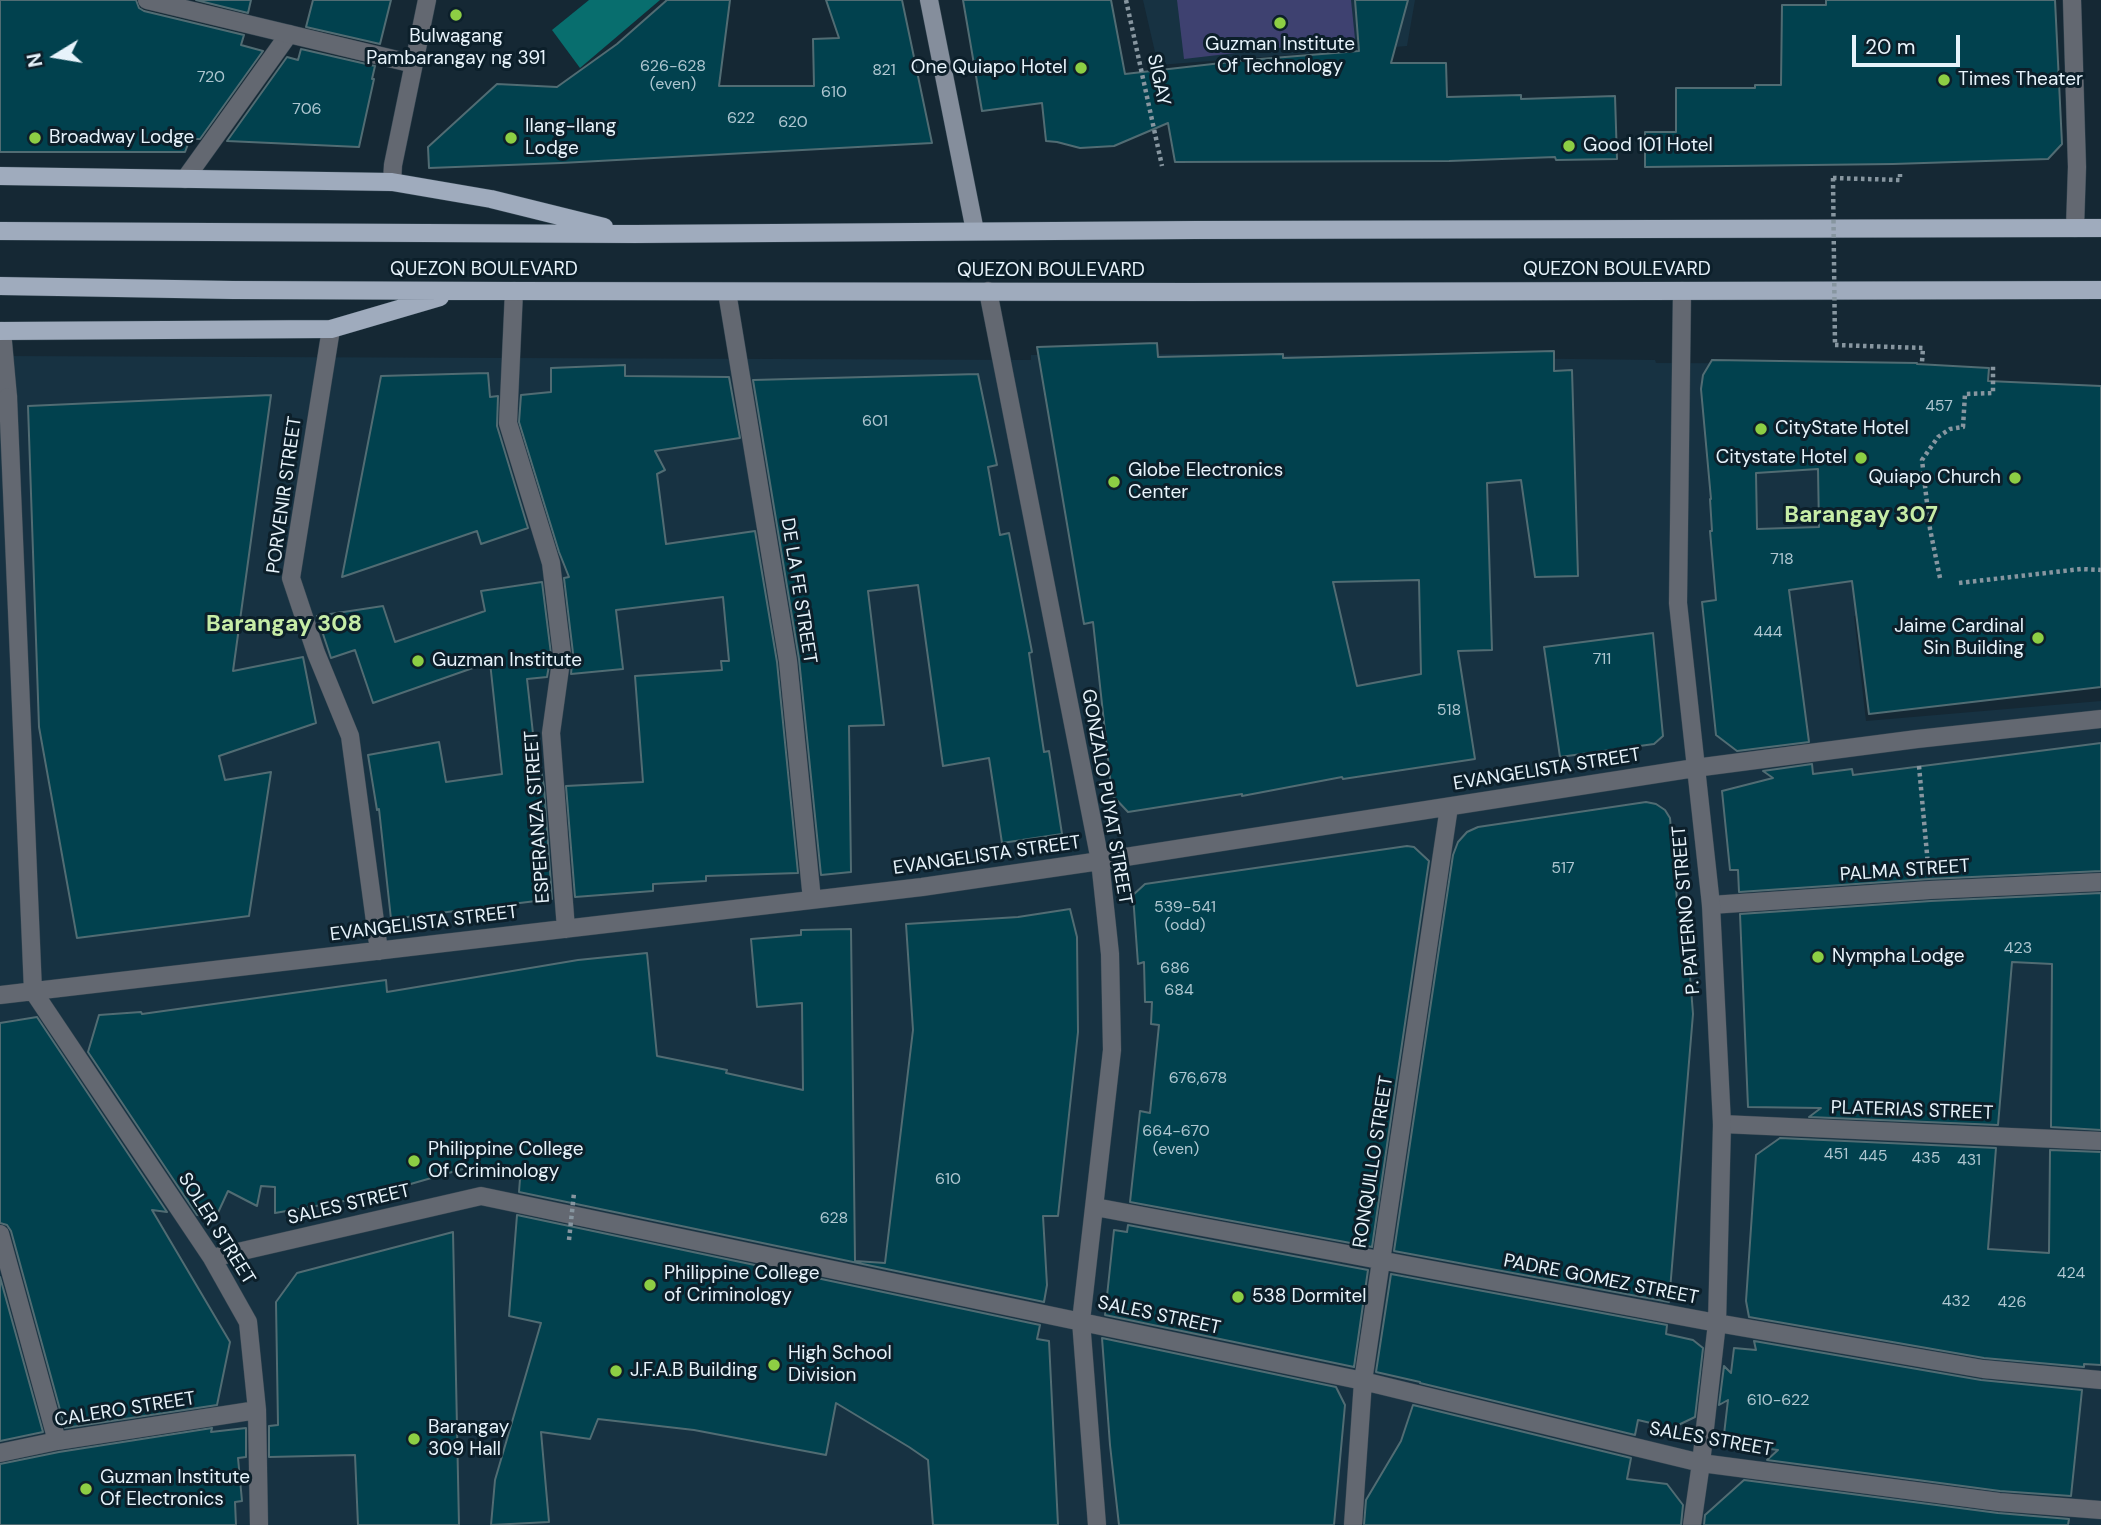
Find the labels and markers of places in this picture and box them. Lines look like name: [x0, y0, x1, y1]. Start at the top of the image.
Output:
marker: Bulwagang Pambarangay ng 391: [448, 7, 464, 23]
marker: Guzman Institute Of Technology: [1272, 15, 1288, 31]
place label: Bulwagang Pambarangay ng 391: [366, 26, 546, 70]
place label: Guzman Institute Of Technology: [1205, 34, 1355, 78]
place label: One Quiapo Hotel: [911, 57, 1067, 79]
marker: One Quiapo Hotel: [1073, 60, 1089, 76]
place label: Times Theater: [1958, 69, 2083, 91]
marker: Times Theater: [1936, 72, 1952, 88]
place label: Ilang-Ilang Lodge: [525, 116, 616, 160]
place label: Broadway Lodge: [49, 127, 194, 149]
marker: Broadway Lodge: [27, 130, 43, 146]
marker: Ilang-Ilang Lodge: [503, 130, 519, 146]
place label: Good 101 Hotel: [1583, 135, 1713, 157]
marker: Good 101 Hotel: [1561, 138, 1577, 154]
place label: CityState Hotel: [1775, 418, 1909, 440]
marker: CityState Hotel: [1753, 421, 1769, 437]
place label: Citystate Hotel: [1716, 447, 1847, 469]
marker: Citystate Hotel: [1853, 450, 1869, 466]
place label: Globe Electronics Center: [1128, 460, 1283, 504]
place label: Quiapo Church: [1868, 467, 2001, 489]
marker: Quiapo Church: [2007, 470, 2023, 486]
marker: Globe Electronics Center: [1106, 474, 1122, 490]
place label: Jaime Cardinal Sin Building: [1894, 616, 2024, 660]
marker: Jaime Cardinal Sin Building: [2030, 630, 2046, 646]
place label: Guzman Institute: [432, 650, 582, 672]
marker: Guzman Institute: [410, 653, 426, 669]
place label: Nympha Lodge: [1832, 946, 1965, 968]
marker: Nympha Lodge: [1810, 949, 1826, 965]
place label: Philippine College Of Criminology: [428, 1139, 584, 1183]
marker: Philippine College Of Criminology: [406, 1153, 422, 1169]
place label: Philippine College of Criminology: [664, 1263, 820, 1307]
marker: Philippine College of Criminology: [642, 1277, 658, 1293]
place label: 538 Dormitel: [1252, 1286, 1366, 1308]
marker: 538 Dormitel: [1230, 1289, 1246, 1305]
place label: High School Division: [788, 1343, 892, 1387]
marker: High School Division: [766, 1357, 782, 1373]
place label: J.F.A.B Building: [630, 1360, 758, 1382]
marker: J.F.A.B Building: [608, 1363, 624, 1379]
place label: Barangay 309 Hall: [428, 1417, 509, 1461]
marker: Barangay 309 Hall: [406, 1431, 422, 1447]
place label: Guzman Institute Of Electronics: [100, 1467, 250, 1511]
marker: Guzman Institute Of Electronics: [78, 1481, 94, 1497]

